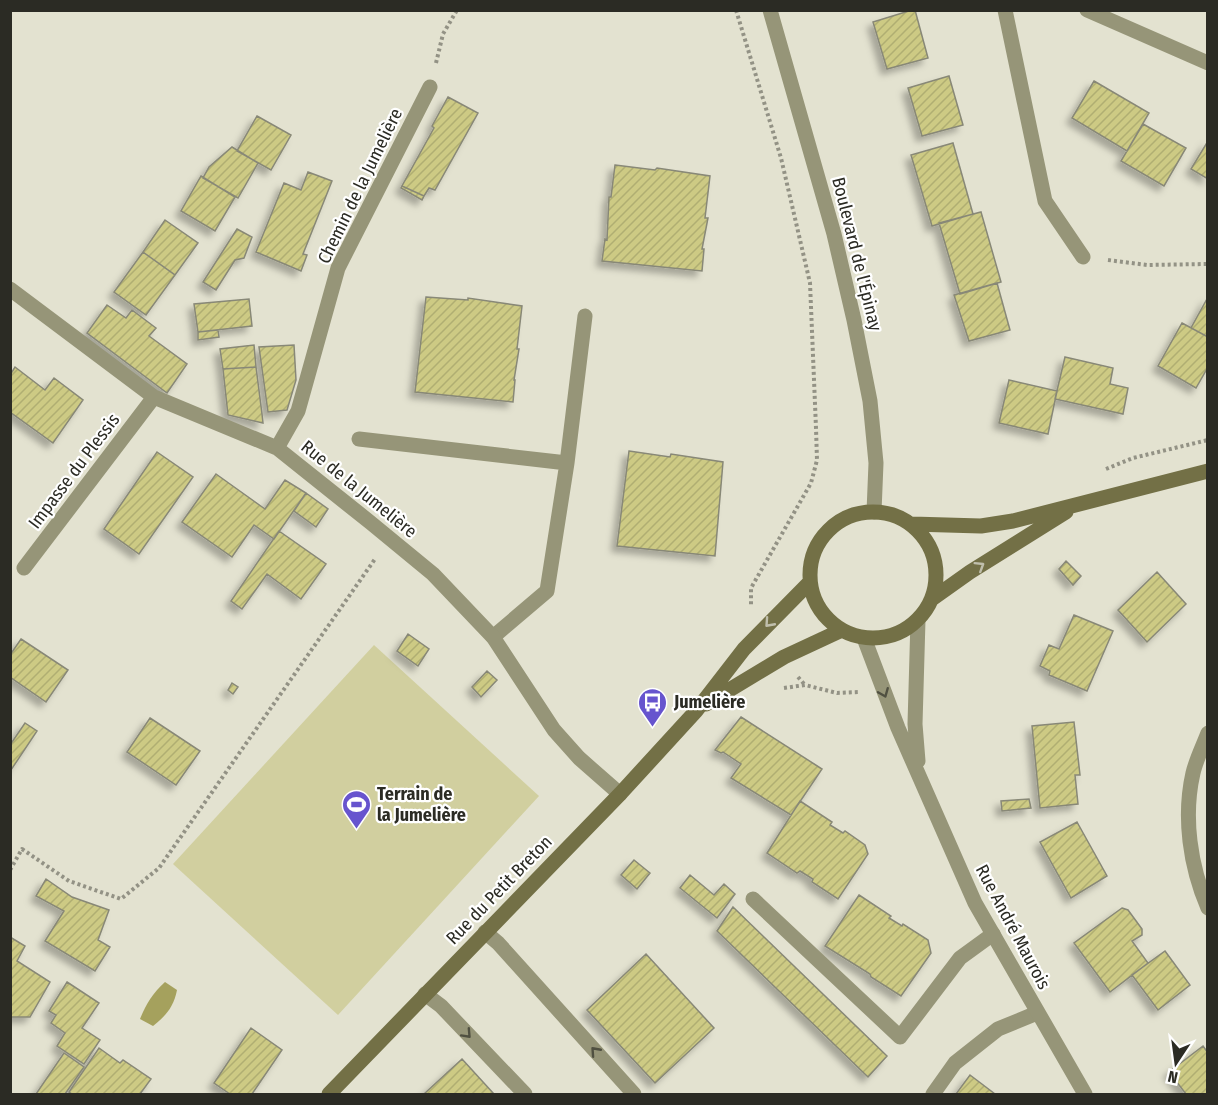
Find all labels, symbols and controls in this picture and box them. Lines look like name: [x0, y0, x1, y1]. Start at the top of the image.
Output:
street label: Chemin de la Jumelière: [313, 105, 407, 267]
street label: Boulevard de l'Épinay: [827, 175, 888, 333]
street label: Impasse du Plessis: [24, 409, 125, 533]
street label: Rue de la Jumelière: [297, 436, 421, 543]
one-way arrow: [974, 561, 984, 573]
one-way arrow: [765, 616, 776, 627]
bus stop icon: Jumelière: [637, 686, 669, 728]
one-way arrow: [877, 687, 889, 698]
place label: Jumelière: [673, 691, 745, 713]
place label: Terrain de la Jumelière: [377, 783, 466, 826]
sports icon: Terrain de la Jumelière: [340, 788, 372, 830]
street label: Rue du Petit Breton: [441, 831, 557, 949]
street label: Rue André Maurois: [971, 861, 1055, 994]
one-way arrow: [460, 1027, 471, 1038]
north arrow: [1146, 1033, 1206, 1093]
one-way arrow: [591, 1047, 602, 1058]
text: N: [1166, 1067, 1180, 1087]

